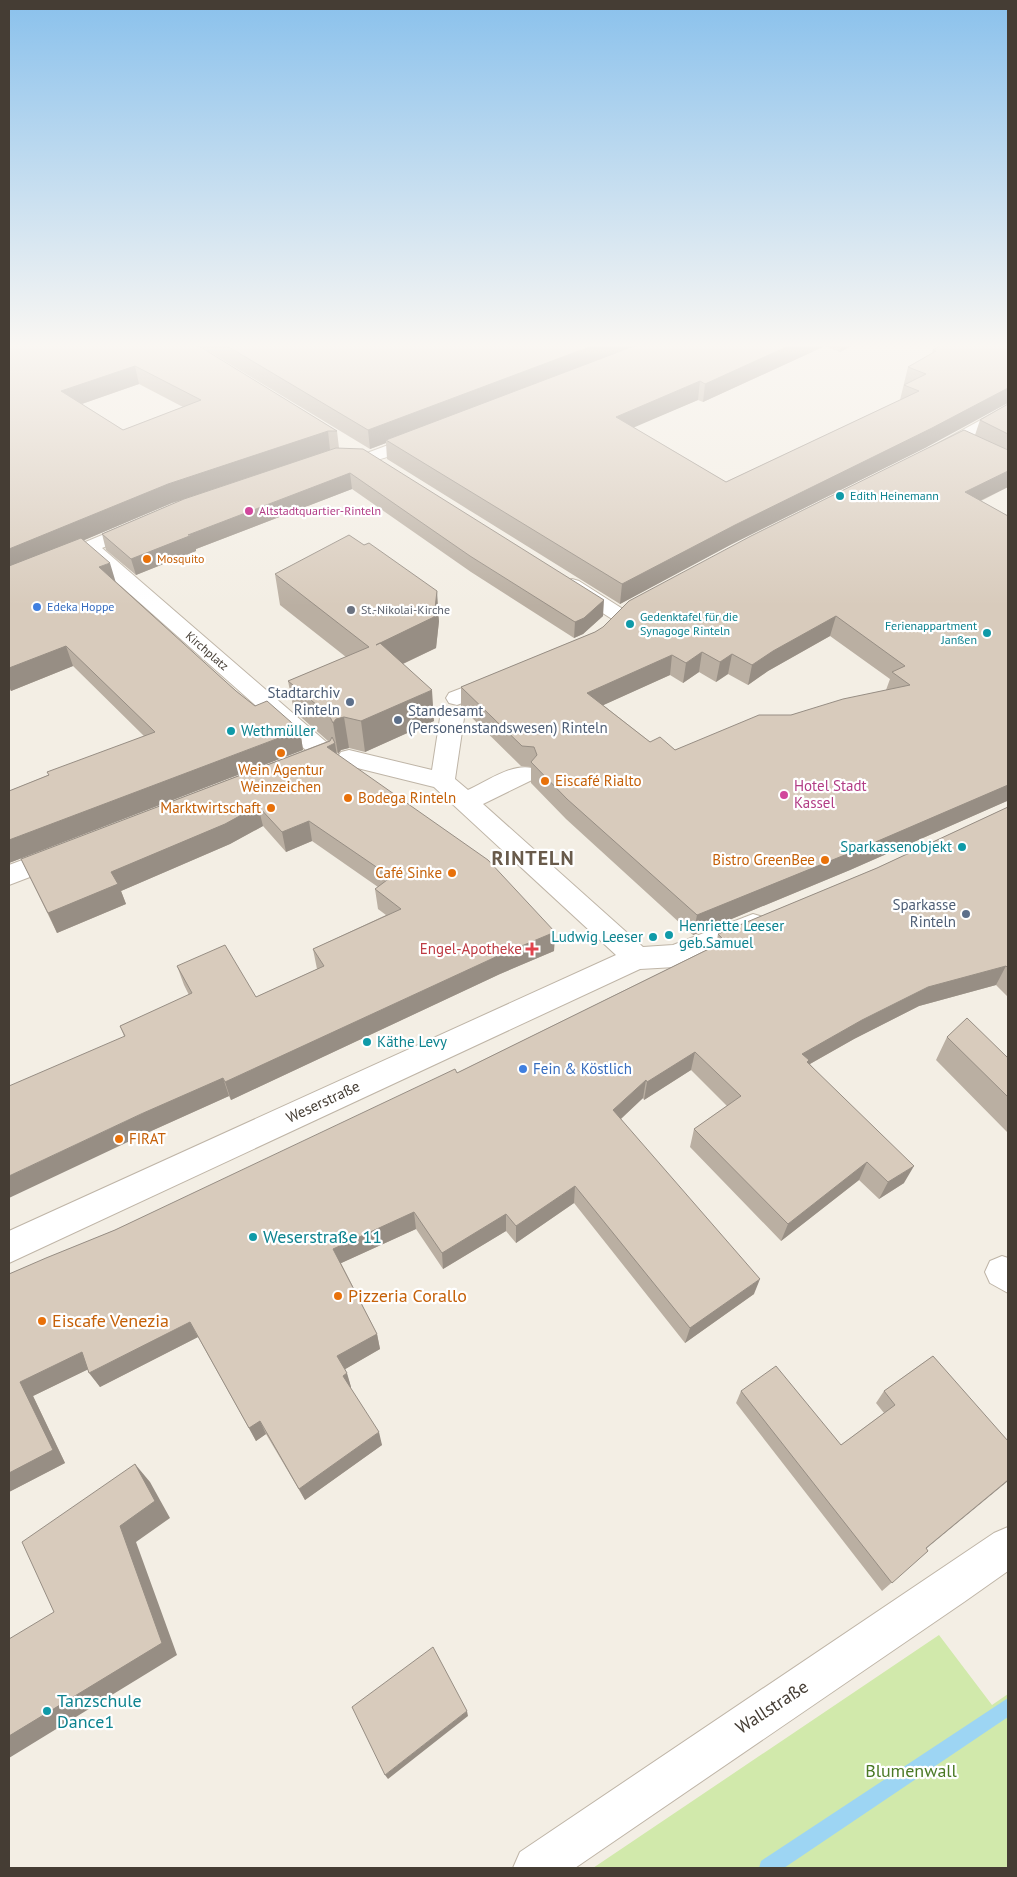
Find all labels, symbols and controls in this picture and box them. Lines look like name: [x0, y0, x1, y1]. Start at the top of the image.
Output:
place label: Edith Heinemann: [850, 488, 939, 503]
marker: Edith Heinemann: [834, 490, 846, 502]
place label: Altstadtquartier-Rinteln: [259, 503, 381, 518]
marker: Altstadtquartier-Rinteln: [243, 505, 255, 517]
place label: Mosquito: [157, 551, 204, 566]
marker: Mosquito: [141, 553, 153, 565]
place label: Edeka Hoppe: [47, 599, 114, 614]
marker: Edeka Hoppe: [31, 601, 43, 613]
place label: St.-Nikolai-Kirche: [361, 602, 450, 617]
marker: St.-Nikolai-Kirche: [345, 604, 357, 616]
place label: Gedenktafel für die Synagoge Rinteln: [640, 609, 738, 638]
marker: Gedenktafel für die Synagoge Rinteln: [624, 618, 636, 630]
place label: Ferienappartment Janßen: [885, 618, 977, 647]
marker: Ferienappartment Janßen: [981, 627, 993, 639]
street label: Kirchplatz: [183, 628, 232, 673]
place label: Stadtarchiv Rinteln: [268, 683, 341, 719]
marker: Stadtarchiv Rinteln: [344, 696, 356, 708]
place label: Standesamt (Personenstandswesen) Rinteln: [408, 701, 608, 737]
marker: Standesamt (Personenstandswesen) Rinteln: [392, 714, 404, 726]
place label: Wethmüller: [241, 721, 315, 740]
marker: Wethmüller: [225, 725, 237, 737]
marker: Wein Agentur Weinzeichen: [275, 747, 287, 759]
place label: Wein Agentur Weinzeichen: [238, 760, 324, 796]
place label: Eiscafé Rialto: [555, 771, 642, 790]
marker: Eiscafé Rialto: [539, 775, 551, 787]
place label: Hotel Stadt Kassel: [794, 776, 867, 812]
place label: Bodega Rinteln: [358, 788, 456, 807]
marker: Hotel Stadt Kassel: [778, 789, 790, 801]
marker: Bodega Rinteln: [342, 792, 354, 804]
place label: Marktwirtschaft: [160, 798, 261, 817]
marker: Marktwirtschaft: [265, 802, 277, 814]
place label: Sparkassenobjekt: [840, 837, 952, 856]
marker: Sparkassenobjekt: [956, 841, 968, 853]
district label: RINTELN: [491, 845, 575, 871]
place label: Bistro GreenBee: [712, 850, 815, 869]
marker: Bistro GreenBee: [819, 854, 831, 866]
place label: Café Sinke: [375, 863, 442, 882]
marker: Café Sinke: [446, 867, 458, 879]
place label: Sparkasse Rinteln: [893, 895, 956, 931]
marker: Sparkasse Rinteln: [960, 908, 972, 920]
place label: Henriette Leeser geb.Samuel: [679, 916, 784, 952]
place label: Ludwig Leeser: [551, 927, 643, 946]
marker: Henriette Leeser geb.Samuel: [663, 929, 675, 941]
marker: Ludwig Leeser: [647, 931, 659, 943]
place label: Engel-Apotheke: [420, 939, 522, 958]
marker: Engel-Apotheke: [526, 943, 538, 955]
place label: Käthe Levy: [377, 1032, 447, 1051]
marker: Käthe Levy: [361, 1036, 373, 1048]
place label: Fein & Köstlich: [533, 1059, 632, 1078]
marker: Fein & Köstlich: [517, 1063, 529, 1075]
street label: Weserstraße: [283, 1076, 363, 1127]
place label: FIRAT: [129, 1129, 166, 1148]
marker: FIRAT: [113, 1133, 125, 1145]
place label: Weserstraße 11: [263, 1225, 382, 1248]
marker: Weserstraße 11: [247, 1231, 259, 1243]
place label: Pizzeria Corallo: [348, 1284, 467, 1307]
marker: Pizzeria Corallo: [332, 1290, 344, 1302]
place label: Eiscafe Venezia: [52, 1309, 169, 1332]
marker: Eiscafe Venezia: [36, 1315, 48, 1327]
street label: Wallstraße: [731, 1675, 812, 1739]
place label: Tanzschule Dance1: [57, 1689, 142, 1733]
marker: Tanzschule Dance1: [41, 1705, 53, 1717]
park label: Blumenwall: [865, 1759, 958, 1782]

